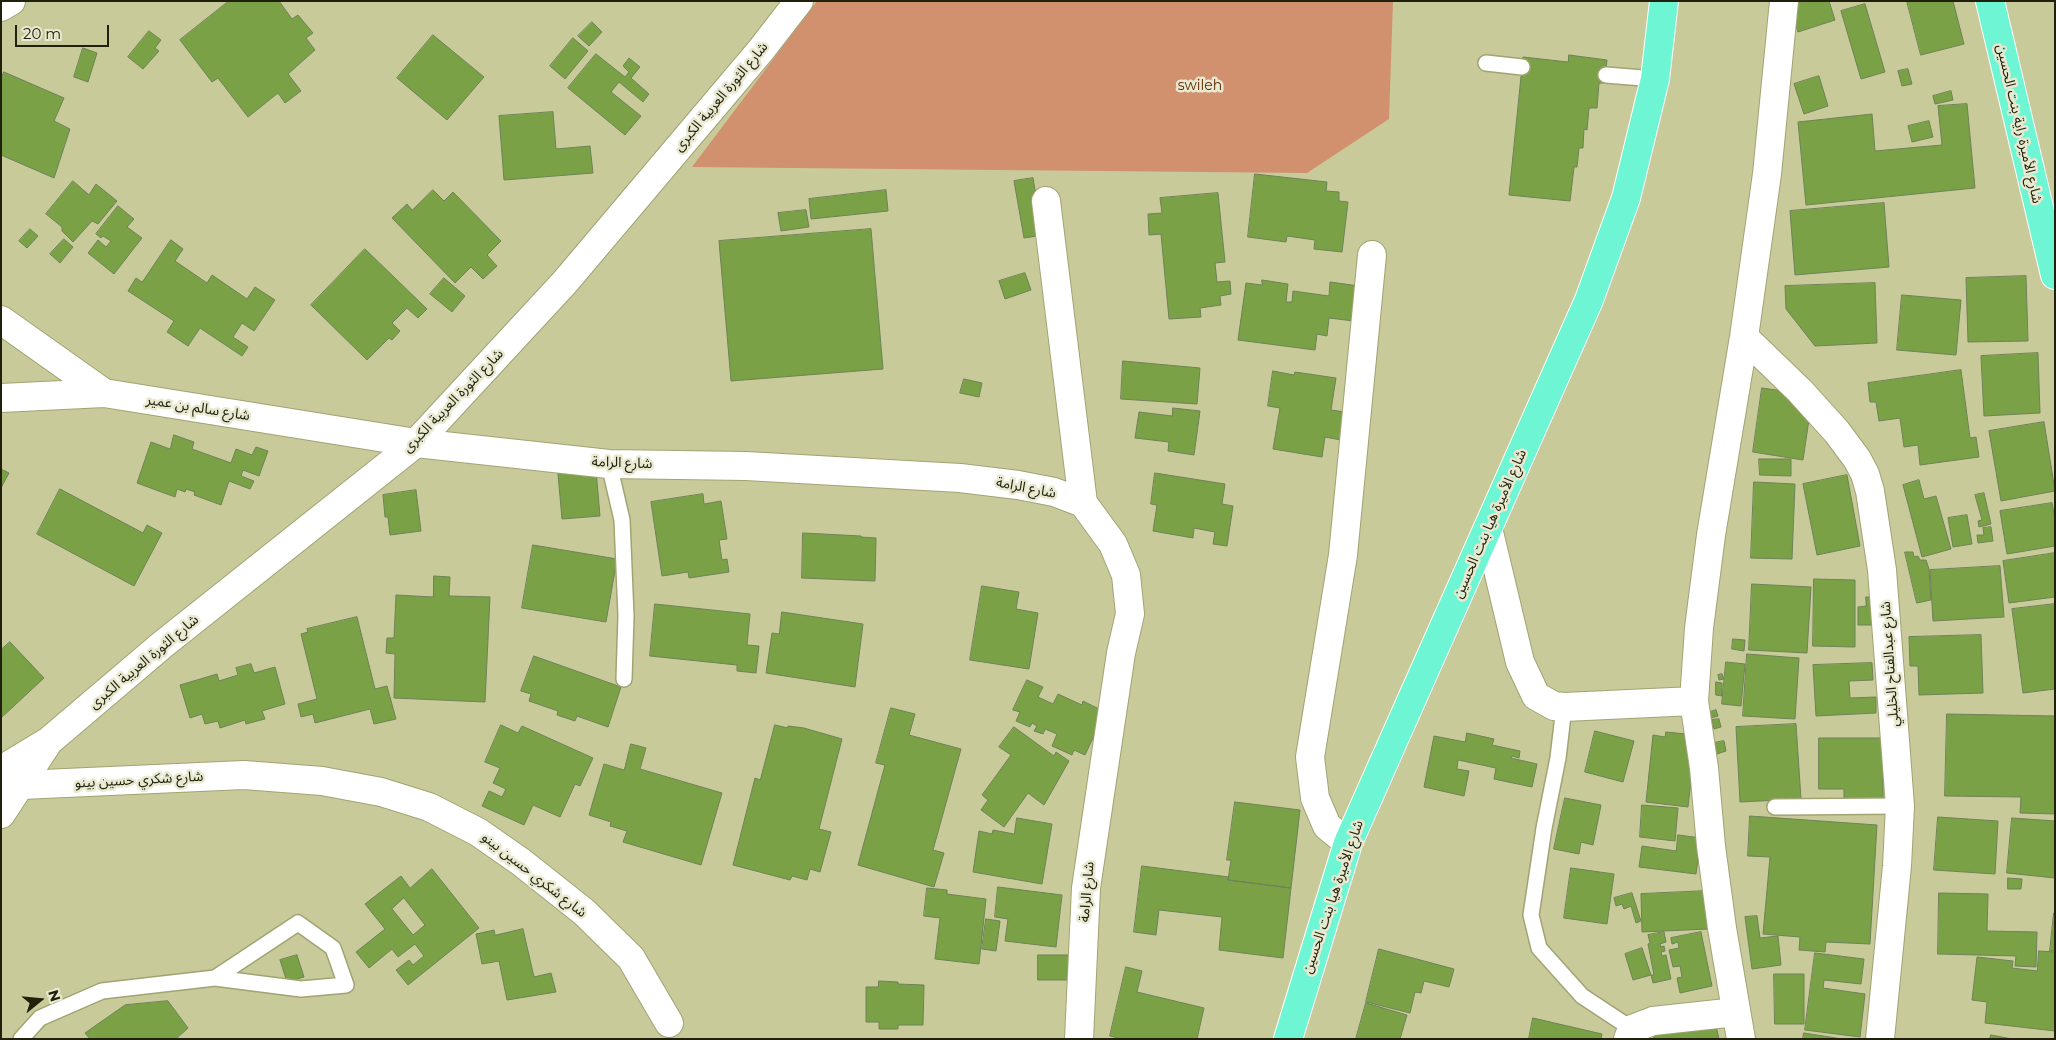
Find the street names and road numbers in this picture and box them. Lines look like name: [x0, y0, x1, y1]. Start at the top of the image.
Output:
street label: شارع الثورة العربية الكبرى: [670, 39, 772, 155]
street label: شارع الأميرة راية بنت الحسين: [1992, 43, 2046, 205]
street label: شارع الثورة العربية الكبرى: [399, 346, 507, 456]
street label: شارع سالم بن عمير: [145, 392, 251, 424]
street label: شارع الأميرة هيا بنت الحسين: [1450, 447, 1530, 601]
street label: شارع الرامة: [591, 454, 653, 472]
street label: شارع الرامة: [995, 474, 1057, 502]
street label: شارع عبدالفتاح الخليلي: [1877, 601, 1903, 727]
street label: شارع الثورة العربية الكبرى: [86, 611, 202, 713]
street label: شارع شكري حسين بينو: [74, 768, 204, 792]
street label: شارع الأميرة هيا بنت الحسين: [1299, 818, 1367, 976]
street label: شارع شكري حسين بينو: [478, 829, 590, 921]
street label: شارع الرامة: [1076, 861, 1098, 923]

